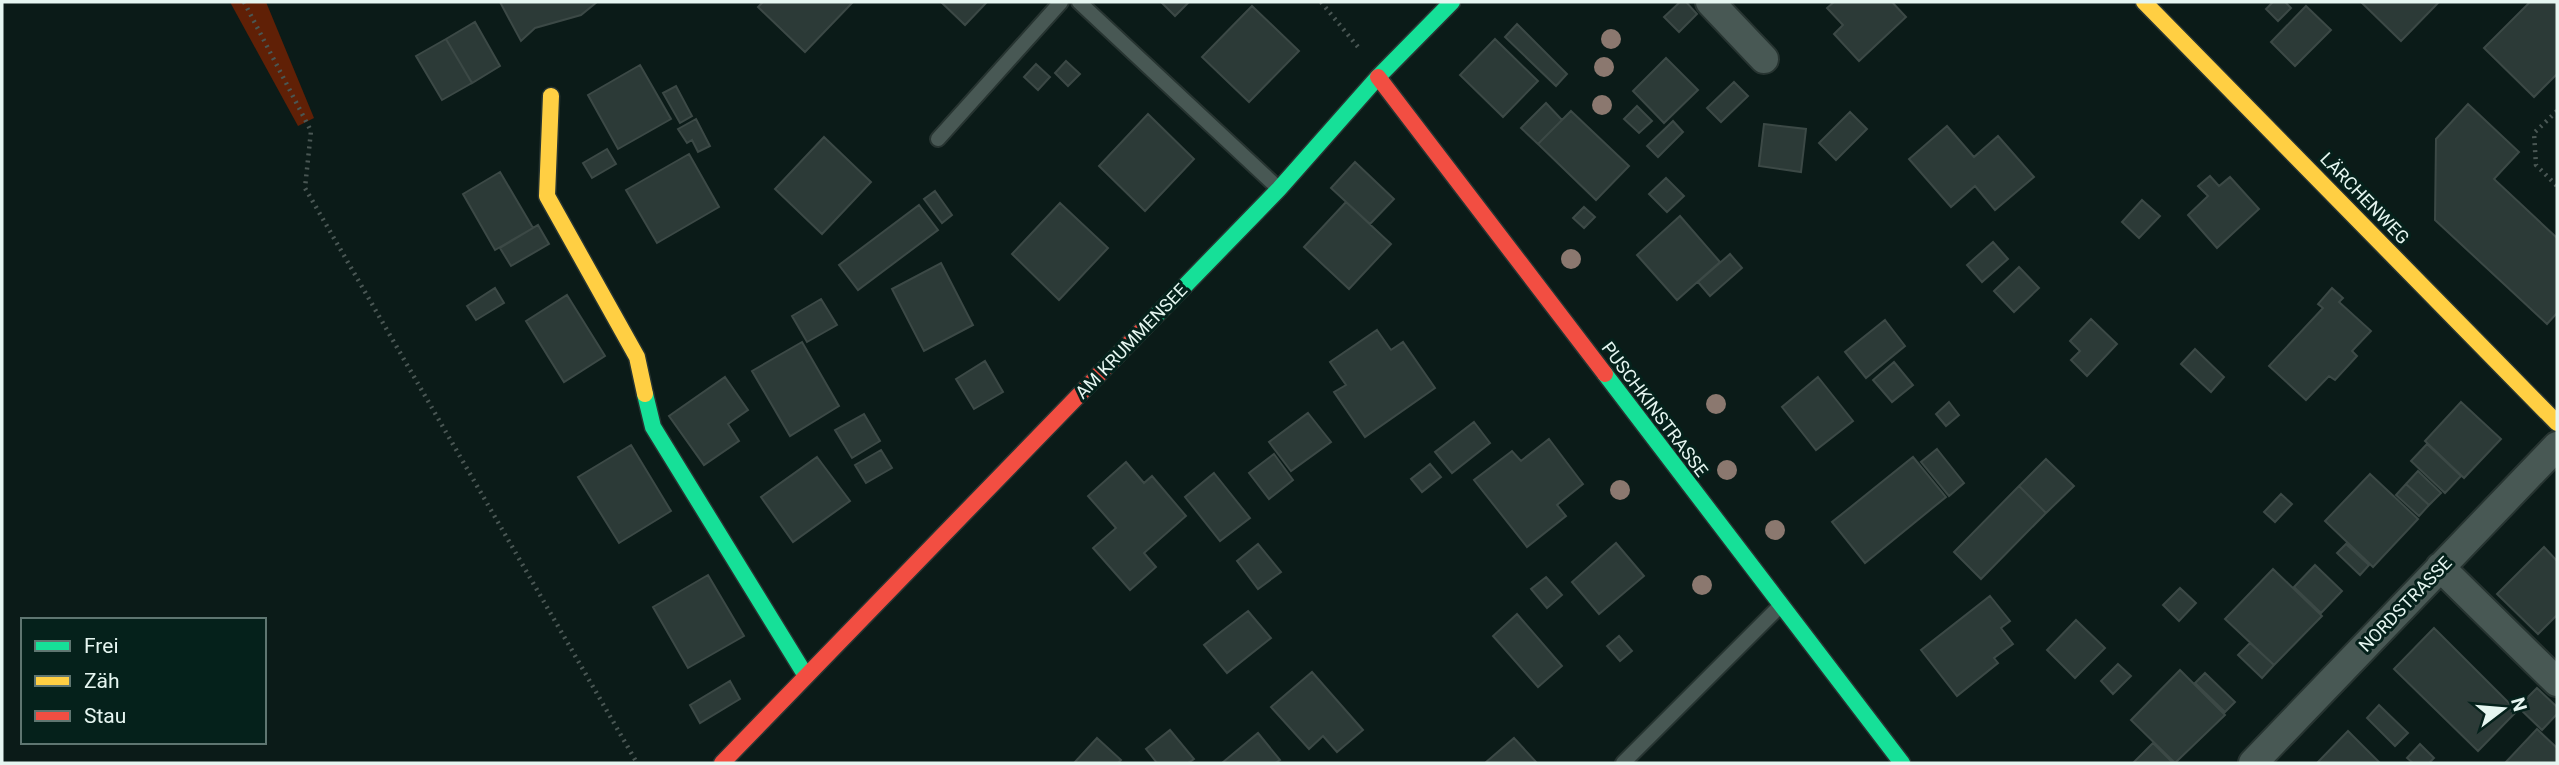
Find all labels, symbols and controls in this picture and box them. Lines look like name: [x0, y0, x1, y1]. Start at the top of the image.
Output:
street label: LÄRCHENWEG: [2316, 148, 2414, 248]
street label: AM KRUMMENSEE: [1071, 279, 1191, 403]
street label: PUSCHKINSTRASSE: [1598, 338, 1712, 480]
street label: NORDSTRASSE: [2354, 552, 2456, 656]
legend: [21, 618, 266, 744]
text: Frei: [84, 634, 119, 658]
text: Zäh: [84, 669, 120, 693]
north arrow: [2468, 674, 2538, 744]
text: N: [2506, 695, 2532, 714]
text: Stau: [84, 704, 126, 728]

